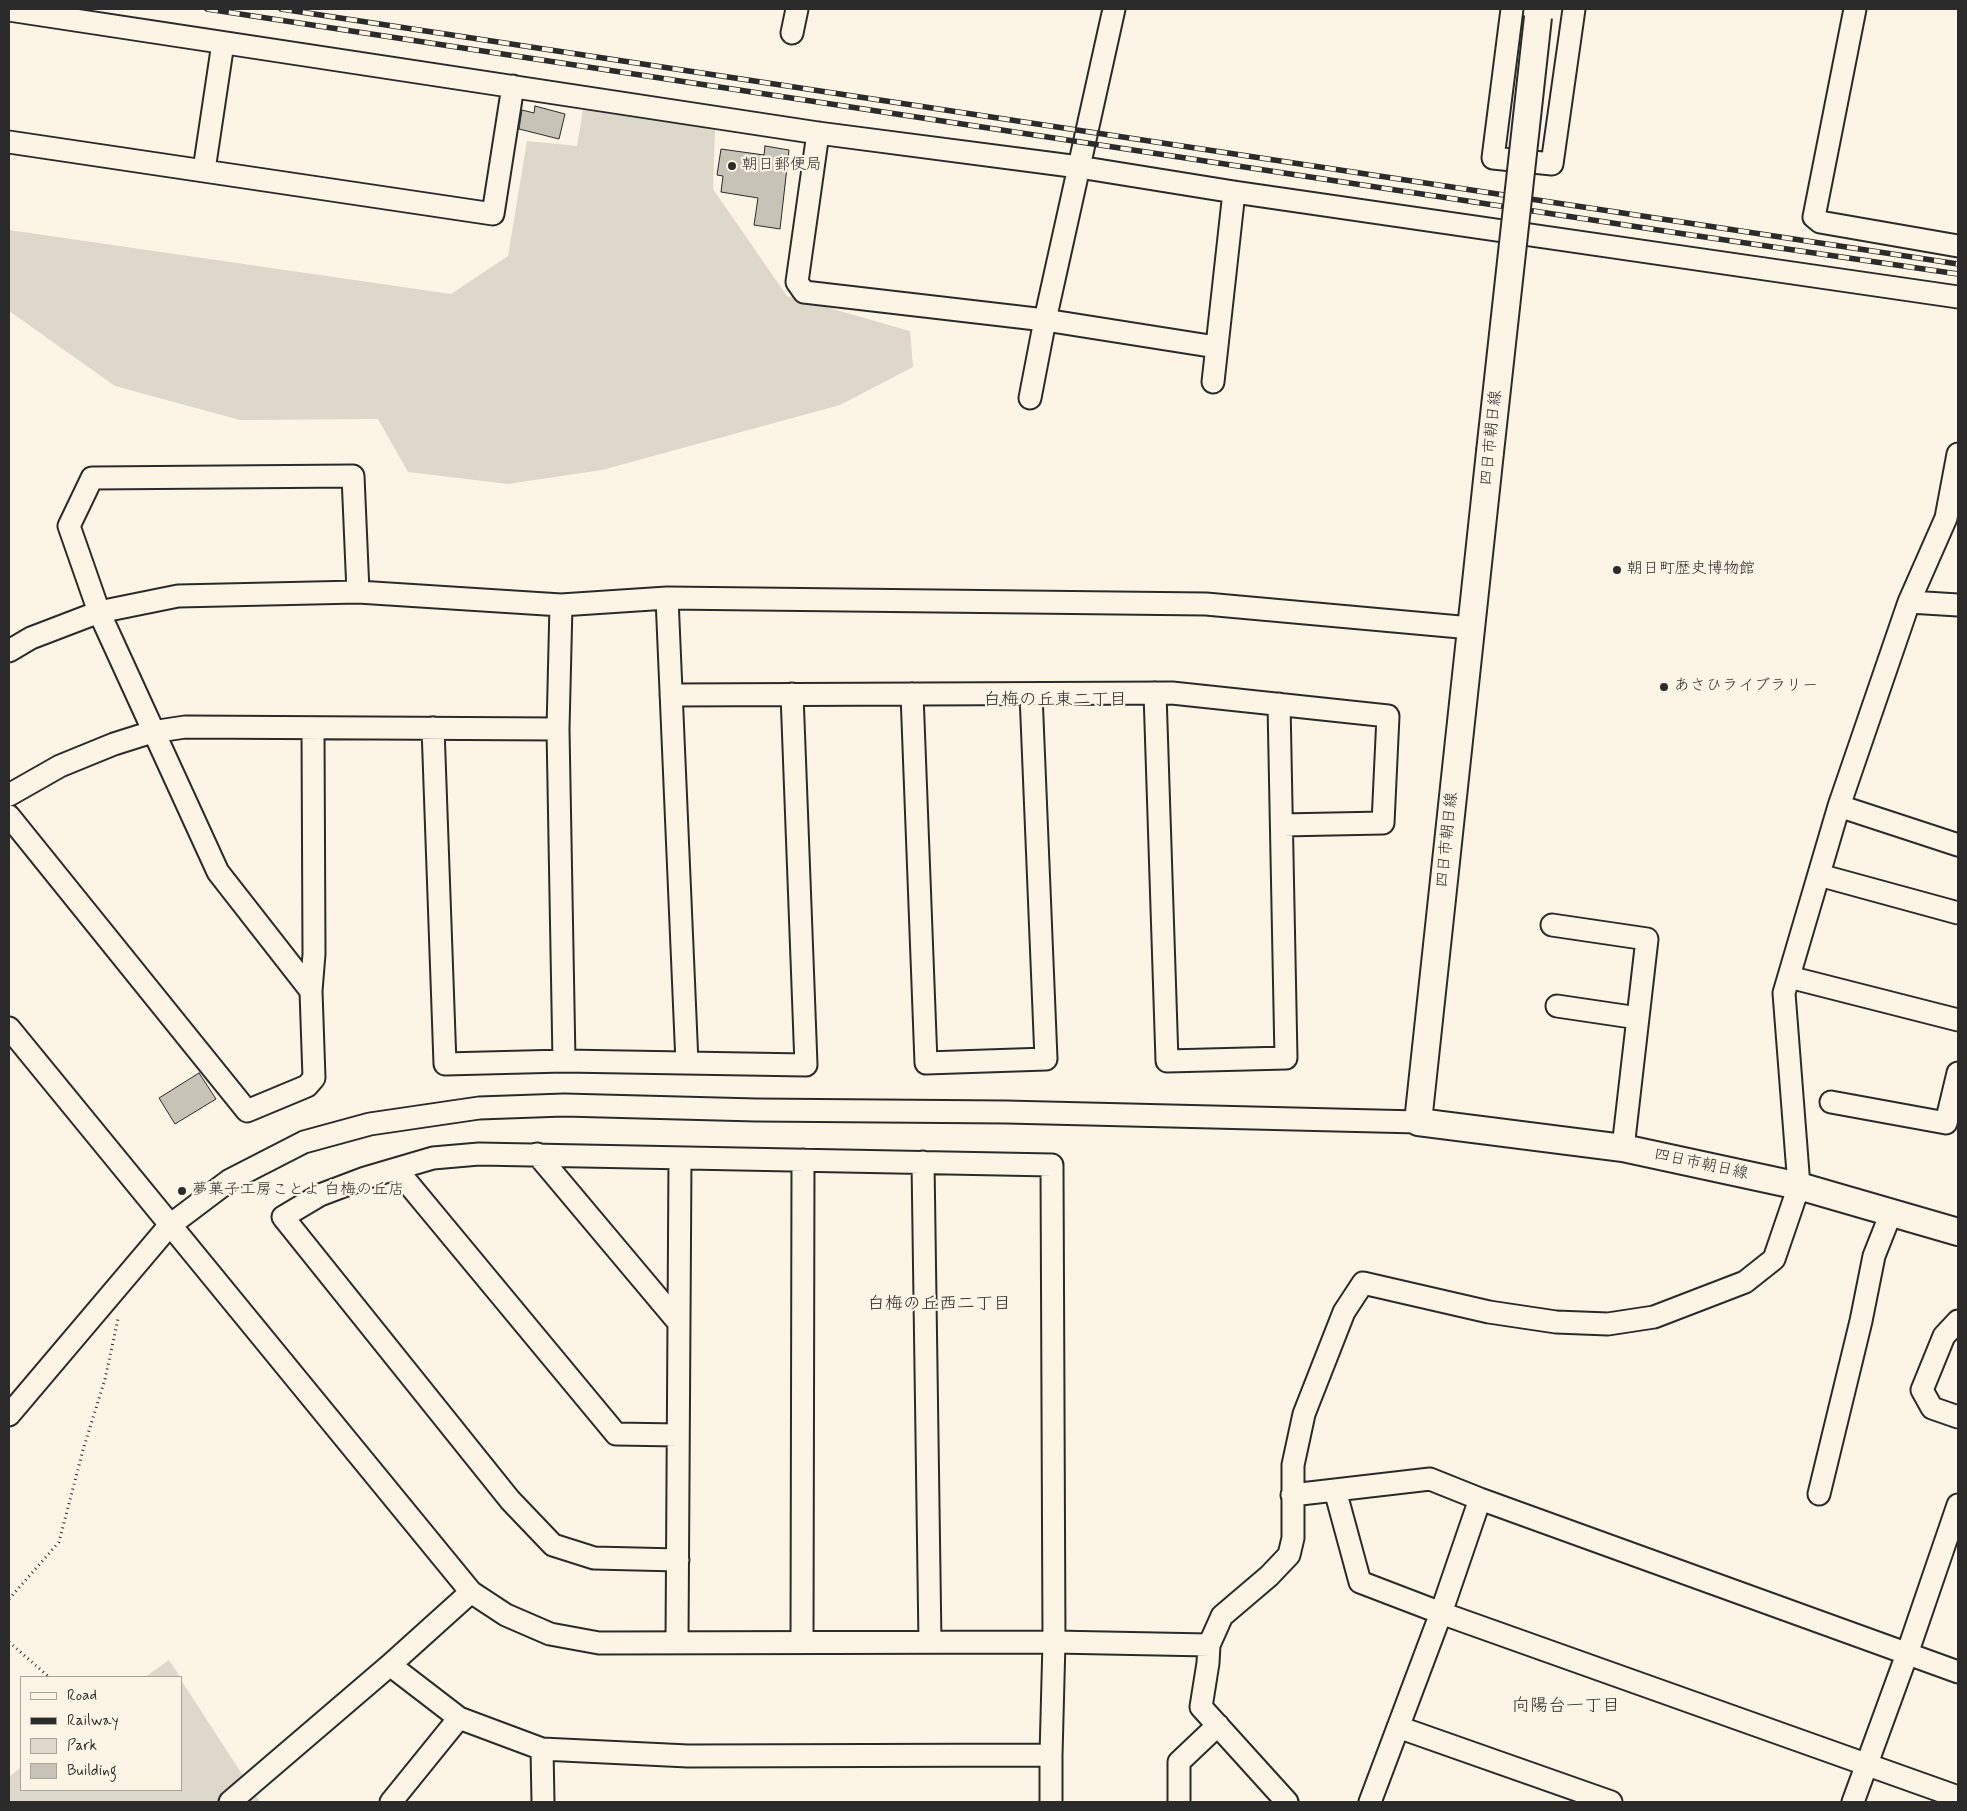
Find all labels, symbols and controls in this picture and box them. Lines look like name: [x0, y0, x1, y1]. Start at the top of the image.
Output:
place label: 朝日郵便局: [742, 156, 822, 176]
marker: 朝日郵便局: [726, 160, 738, 172]
street label: 四日市朝日線: [1477, 389, 1507, 487]
place label: 朝日町歴史博物館: [1627, 560, 1755, 580]
marker: 朝日町歴史博物館: [1611, 564, 1623, 576]
place label: あさひライブラリー: [1674, 677, 1818, 697]
marker: あさひライブラリー: [1658, 681, 1670, 693]
district label: 白梅の丘東二丁目: [983, 690, 1127, 712]
street label: 四日市朝日線: [1433, 791, 1463, 889]
street label: 四日市朝日線: [1652, 1146, 1750, 1184]
place label: 夢菓子工房ことよ 白梅の丘店: [192, 1181, 404, 1201]
marker: 夢菓子工房ことよ 白梅の丘店: [176, 1185, 188, 1197]
district label: 白梅の丘西二丁目: [867, 1294, 1011, 1316]
legend: [20, 1676, 182, 1791]
text: Road: [67, 1686, 97, 1706]
district label: 向陽台一丁目: [1512, 1696, 1620, 1718]
text: Railway: [67, 1711, 119, 1731]
text: Park: [67, 1736, 97, 1756]
text: Building: [67, 1761, 117, 1781]

